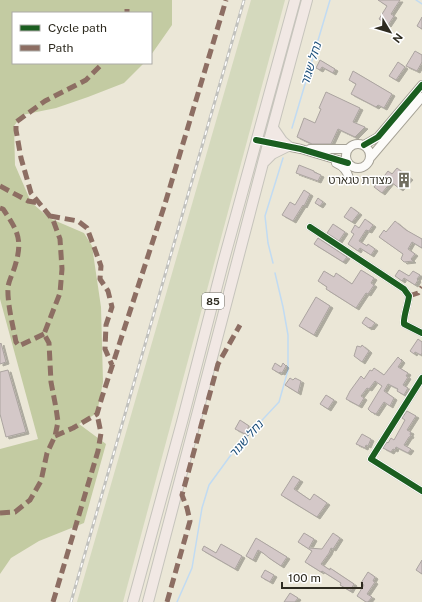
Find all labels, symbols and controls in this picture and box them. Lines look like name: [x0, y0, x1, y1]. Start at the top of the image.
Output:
legend: [12, 12, 152, 64]
north arrow: [370, 12, 410, 52]
text: Cycle path: [48, 21, 107, 35]
text: N: [391, 31, 405, 45]
water label: נחל שגור: [298, 39, 325, 87]
text: Path: [48, 41, 74, 55]
building icon: מצודת טגארט: [395, 171, 413, 189]
place label: מצודת טגארט: [329, 174, 392, 186]
road number: 85: [202, 293, 224, 309]
water label: נחל שגור: [226, 416, 267, 460]
scale bar: [282, 564, 362, 590]
text: 100 m: [288, 571, 321, 585]

